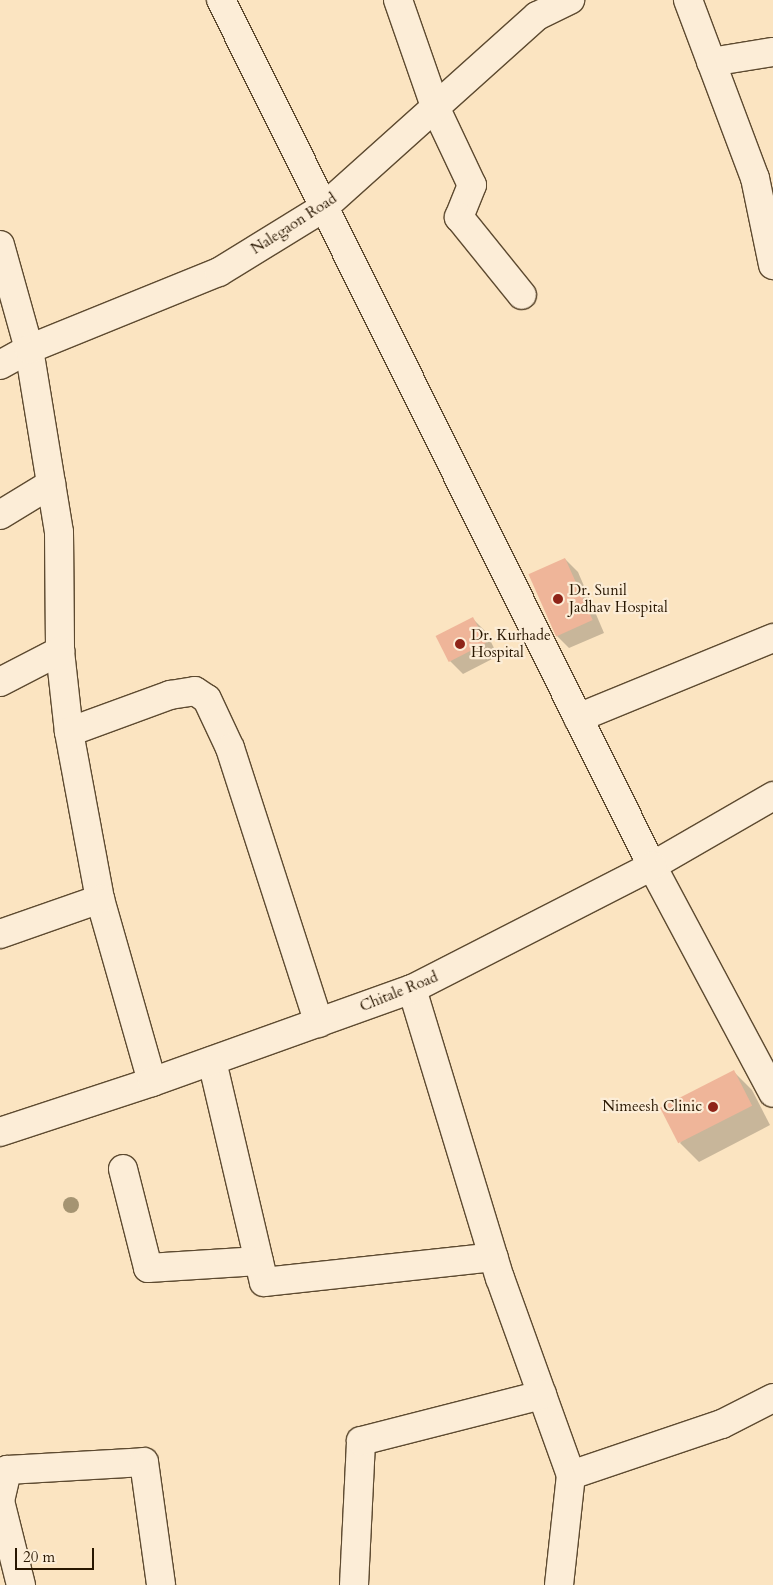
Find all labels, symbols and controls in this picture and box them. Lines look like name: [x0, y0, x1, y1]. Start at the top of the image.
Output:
street label: Nalegaon Road: [248, 190, 340, 258]
place label: Dr. Sunil Jadhav Hospital: [569, 581, 668, 616]
marker: Dr. Sunil Jadhav Hospital: [551, 592, 565, 606]
place label: Dr. Kurhade Hospital: [471, 626, 551, 661]
marker: Dr. Kurhade Hospital: [453, 637, 467, 651]
street label: Chitale Road: [357, 968, 441, 1016]
place label: Nimeesh Clinic: [602, 1098, 702, 1116]
marker: Nimeesh Clinic: [706, 1100, 720, 1114]
scale bar: [18, 1538, 96, 1570]
text: 20 m: [23, 1547, 55, 1567]

